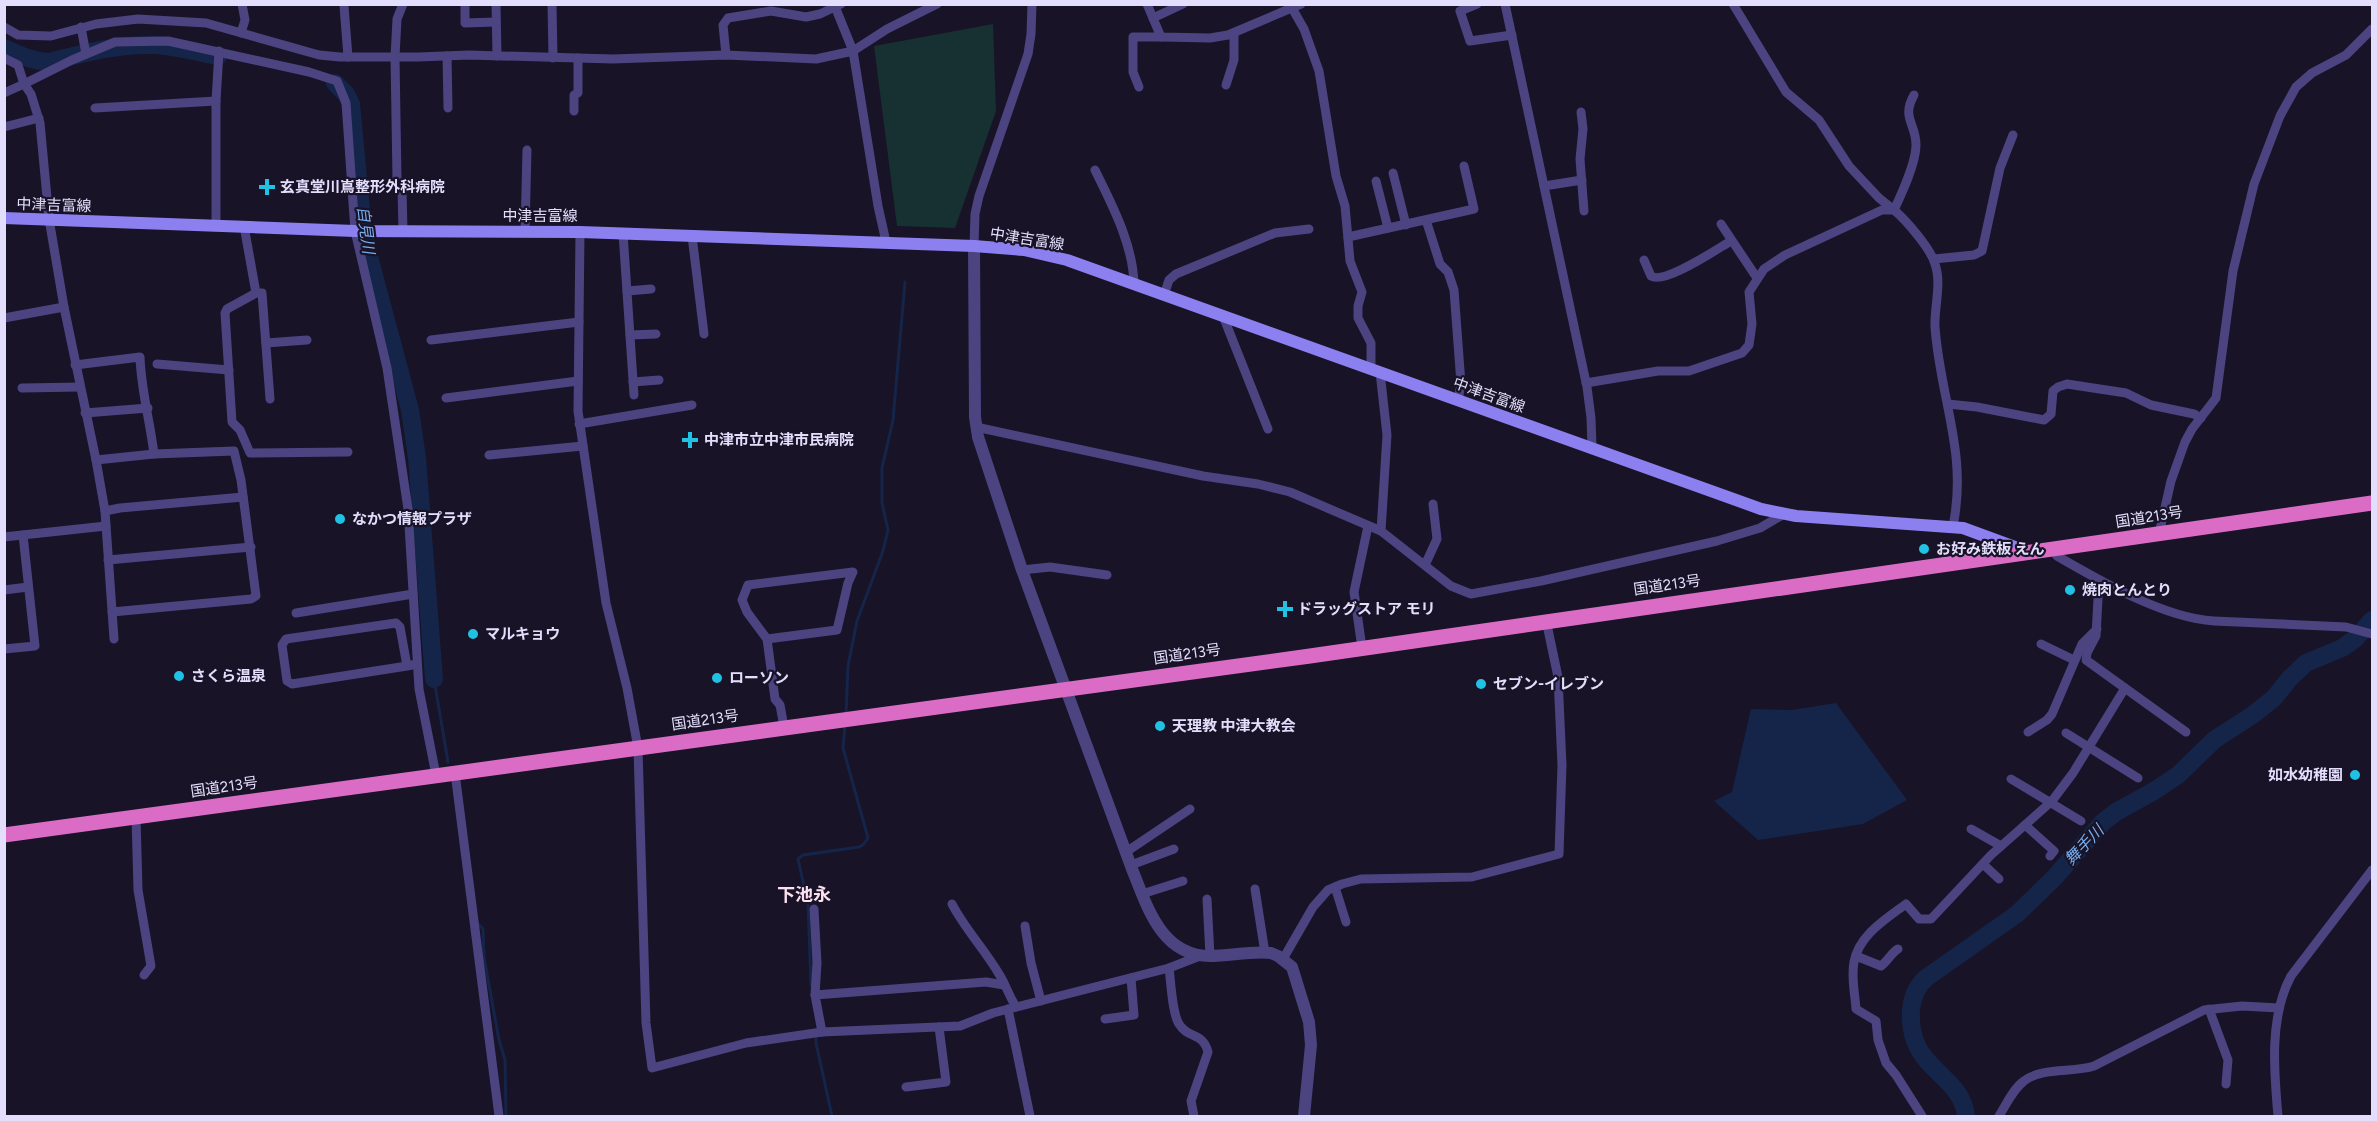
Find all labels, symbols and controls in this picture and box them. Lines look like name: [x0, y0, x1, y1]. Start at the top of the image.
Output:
marker: 玄真堂川嶌整形外科病院: [258, 178, 276, 196]
place label: 玄真堂川嶌整形外科病院: [280, 178, 445, 196]
street label: 中津吉富線: [16, 195, 92, 215]
water label: 自見川: [354, 205, 379, 257]
street label: 中津吉富線: [502, 207, 578, 225]
street label: 中津吉富線: [989, 224, 1065, 254]
street label: 中津吉富線: [1451, 374, 1527, 416]
marker: 中津市立中津市民病院: [681, 431, 699, 449]
place label: 中津市立中津市民病院: [704, 431, 854, 449]
street label: 国道213号: [2114, 503, 2184, 531]
place label: なかつ情報プラザ: [352, 510, 472, 528]
marker: なかつ情報プラザ: [333, 512, 347, 526]
place label: お好み鉄板 えん: [1936, 540, 2045, 558]
marker: お好み鉄板 えん: [1917, 542, 1931, 556]
street label: 国道213号: [1632, 571, 1702, 599]
place label: 焼肉とんとり: [2082, 581, 2172, 599]
marker: 焼肉とんとり: [2063, 583, 2077, 597]
place label: ドラッグストア モリ: [1297, 600, 1436, 618]
marker: ドラッグストア モリ: [1278, 602, 1292, 616]
place label: マルキョウ: [485, 625, 560, 643]
marker: マルキョウ: [466, 627, 480, 641]
street label: 国道213号: [1152, 640, 1222, 668]
place label: さくら温泉: [191, 667, 266, 685]
marker: さくら温泉: [172, 669, 186, 683]
place label: ローソン: [729, 669, 789, 687]
marker: ローソン: [710, 671, 724, 685]
place label: セブン-イレブン: [1493, 675, 1604, 693]
marker: セブン-イレブン: [1474, 677, 1488, 691]
street label: 国道213号: [670, 706, 740, 734]
place label: 天理教 中津大教会: [1172, 717, 1296, 735]
marker: 天理教 中津大教会: [1153, 719, 1167, 733]
place label: 如水幼稚園: [2268, 766, 2343, 784]
marker: 如水幼稚園: [2348, 768, 2362, 782]
street label: 国道213号: [189, 773, 259, 801]
water label: 舞手川: [2060, 820, 2109, 869]
district label: 下池永: [777, 884, 831, 906]

